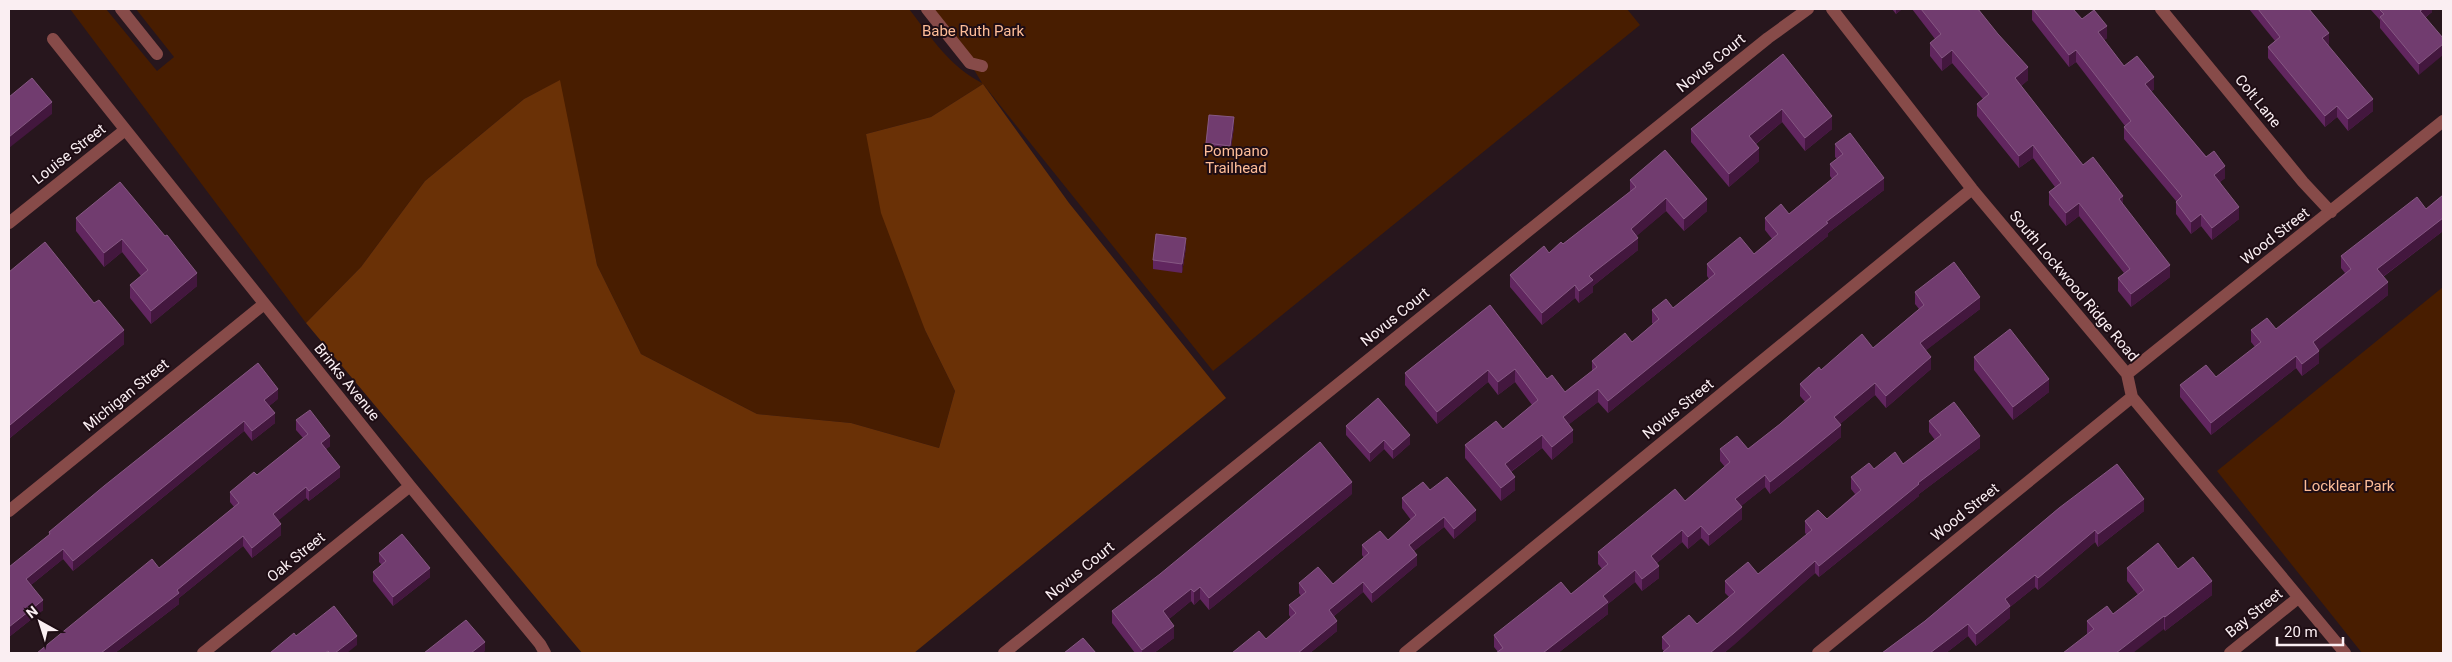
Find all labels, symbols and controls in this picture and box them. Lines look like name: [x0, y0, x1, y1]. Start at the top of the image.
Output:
park label: Babe Ruth Park: [922, 22, 1025, 40]
street label: Novus Court: [1673, 30, 1749, 96]
street label: Colt Lane: [2231, 71, 2285, 131]
street label: Louise Street: [29, 120, 109, 188]
park label: Pompano Trailhead: [1204, 142, 1268, 177]
street label: Wood Street: [2237, 204, 2313, 268]
street label: South Lockwood Ridge Road: [2006, 207, 2142, 365]
street label: Novus Court: [1357, 284, 1433, 350]
street label: Brinks Avenue: [310, 340, 384, 424]
street label: Michigan Street: [80, 355, 172, 435]
street label: Novus Street: [1639, 375, 1717, 443]
park label: Locklear Park: [2304, 477, 2395, 495]
street label: Wood Street: [1927, 479, 2003, 545]
street label: Oak Street: [263, 528, 329, 586]
street label: Novus Court: [1042, 538, 1118, 604]
street label: Bay Street: [2222, 585, 2286, 641]
north arrow: [15, 597, 65, 647]
text: N: [23, 603, 41, 621]
scale bar: [2277, 614, 2343, 646]
text: 20 m: [2284, 623, 2318, 641]

